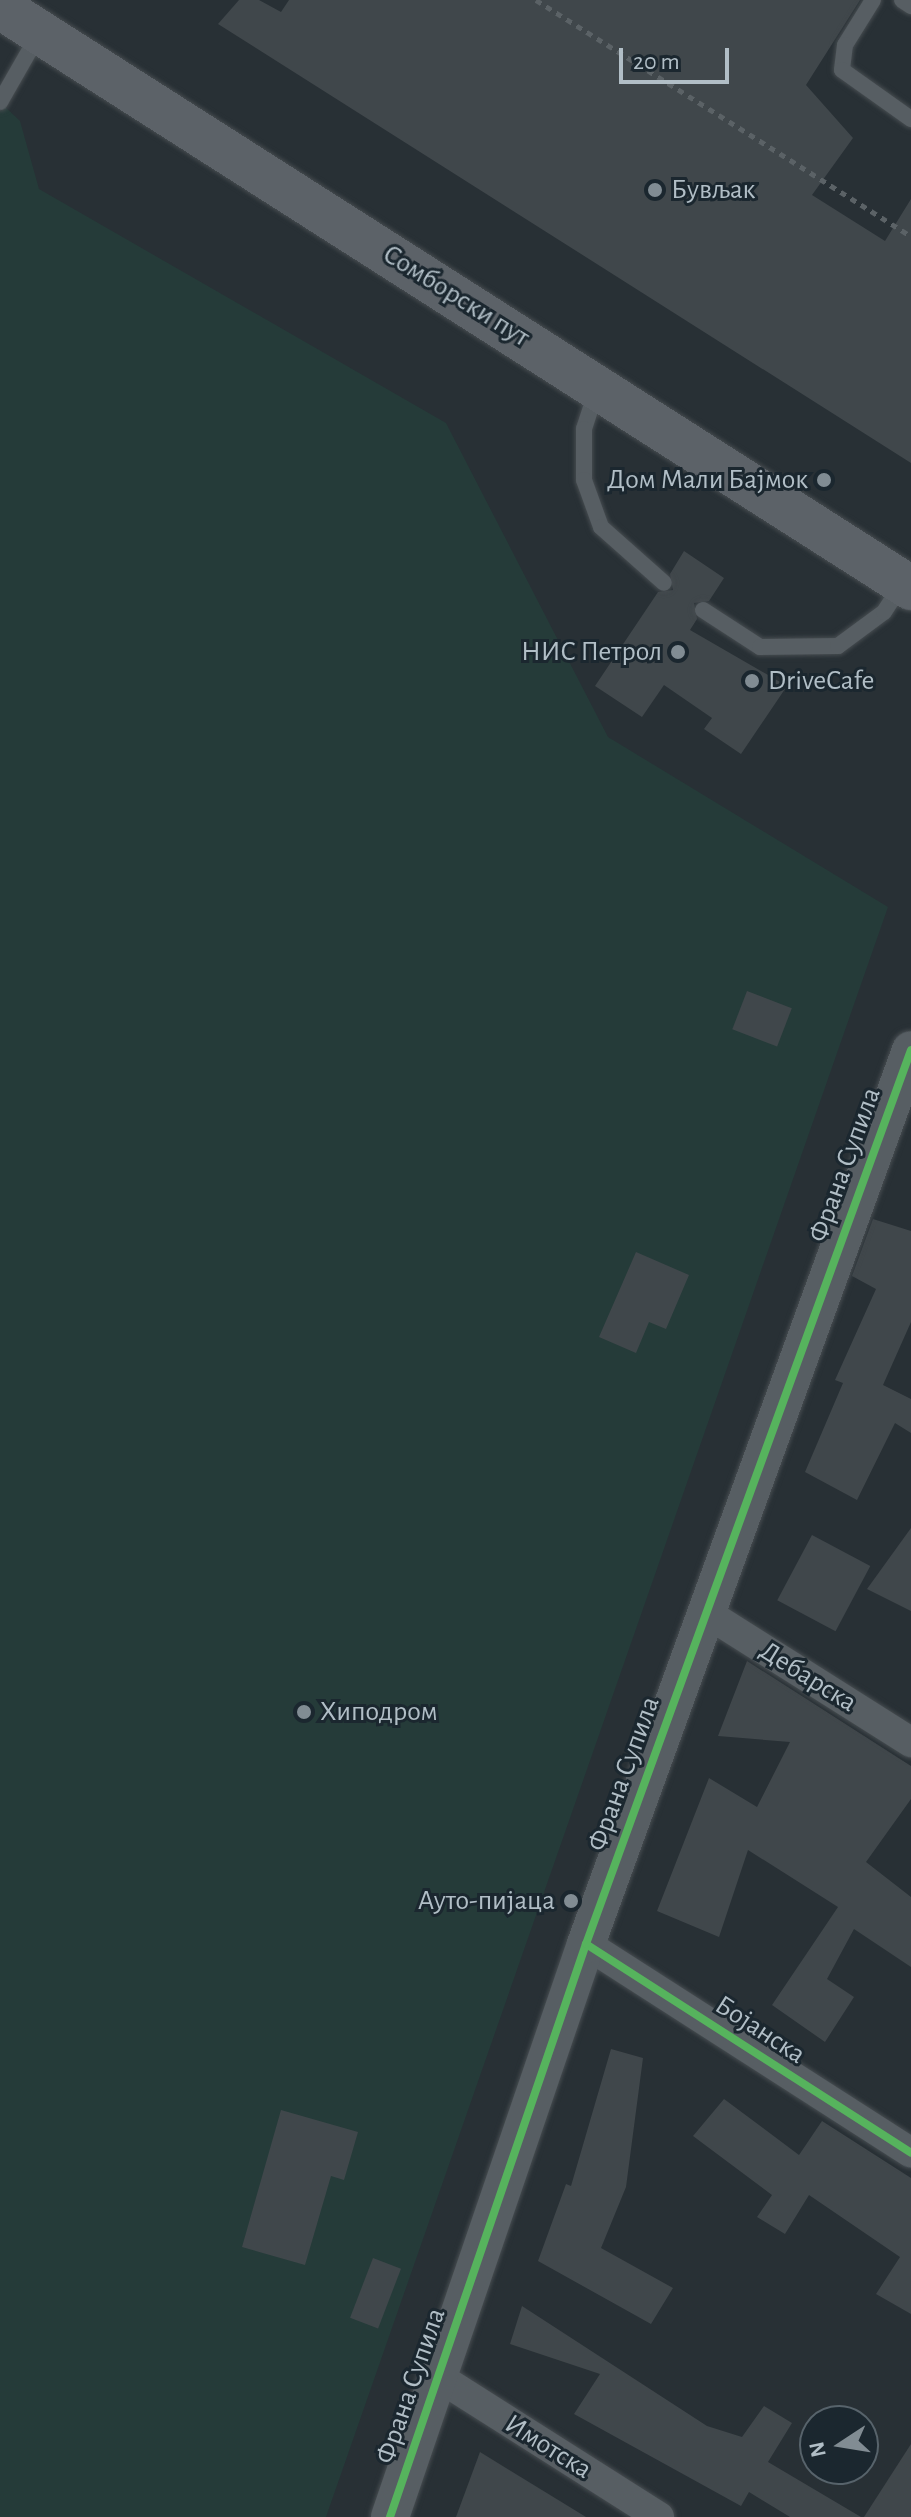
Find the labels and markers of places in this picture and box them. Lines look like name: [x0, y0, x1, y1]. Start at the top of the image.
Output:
place label: Бувљак: [671, 173, 755, 207]
marker: Бувљак: [646, 181, 664, 199]
place label: Дом Мали Бајмок: [607, 463, 808, 497]
marker: Дом Мали Бајмок: [815, 471, 833, 489]
place label: НИС Петрол: [521, 635, 662, 669]
marker: НИС Петрол: [669, 643, 687, 661]
place label: DriveCafe: [768, 664, 874, 698]
marker: DriveCafe: [743, 672, 761, 690]
place label: Хиподром: [320, 1695, 438, 1729]
marker: Хиподром: [295, 1703, 313, 1721]
place label: Ауто-пијаца: [418, 1884, 555, 1918]
marker: Ауто-пијаца: [562, 1892, 580, 1910]

